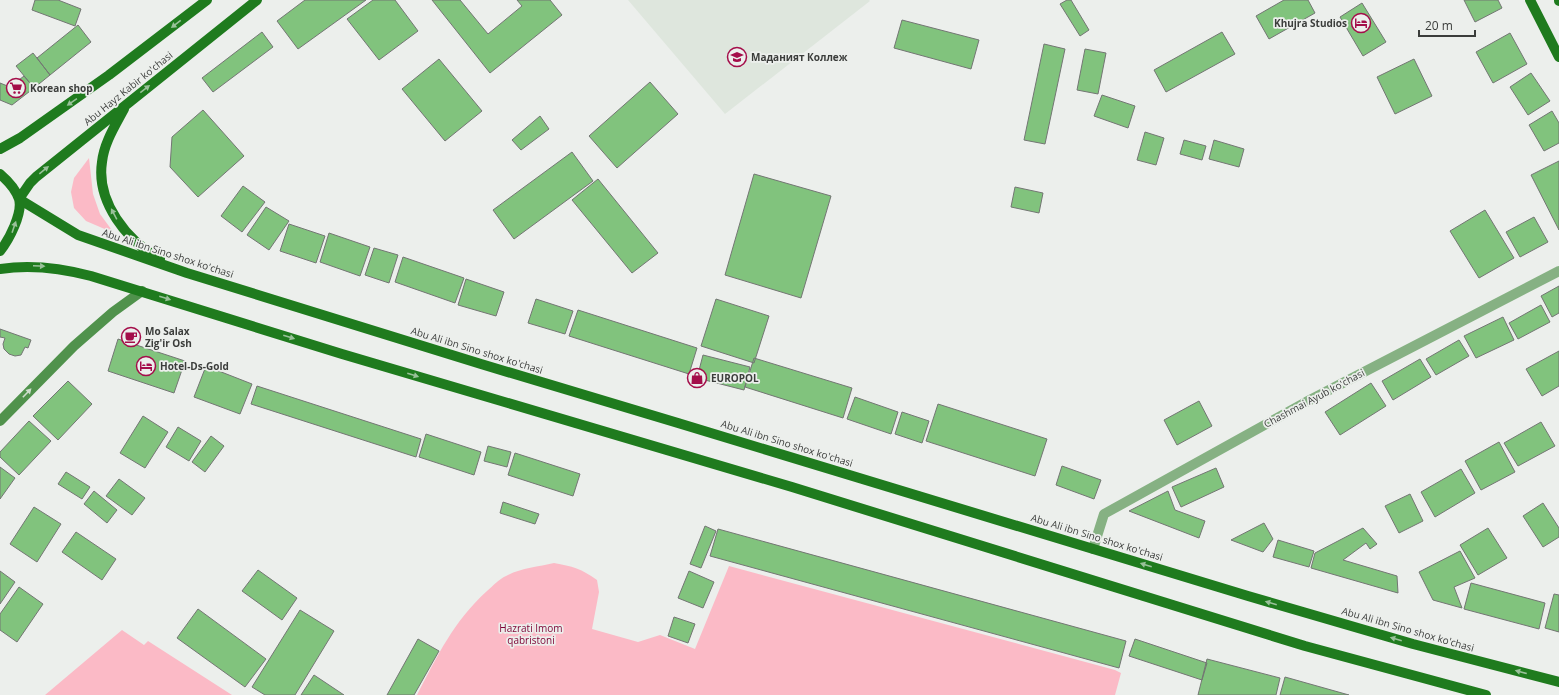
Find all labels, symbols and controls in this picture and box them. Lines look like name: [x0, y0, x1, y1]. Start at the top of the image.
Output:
hotel icon: Khujra Studios: [1350, 12, 1372, 34]
scale bar: [1419, 12, 1475, 38]
place label: Khujra Studios: [1274, 16, 1347, 30]
text: 20 m: [1425, 17, 1453, 34]
one-way arrow: [170, 20, 181, 28]
school or university icon: Маданият Коллеж: [726, 46, 748, 68]
street label: Abu Hayz Kabir ko'chasi: [81, 48, 175, 128]
place label: Маданият Коллеж: [751, 50, 848, 64]
supermarket icon: Korean shop: [5, 77, 27, 99]
place label: Korean shop: [30, 81, 93, 95]
one-way arrow: [140, 84, 151, 93]
one-way arrow: [66, 98, 77, 106]
one-way arrow: [39, 166, 50, 174]
one-way arrow: [111, 209, 118, 220]
one-way arrow: [11, 221, 17, 233]
street label: Abu Ali ibn Sino shox ko'chasi: [101, 225, 235, 281]
one-way arrow: [33, 263, 45, 270]
one-way arrow: [159, 295, 171, 301]
street label: Abu Ali ibn Sino shox ko'chasi: [409, 323, 545, 377]
place label: Mo Salax Zig'ir Osh: [145, 324, 192, 350]
cafe icon: Mo Salax Zig'ir Osh: [120, 326, 142, 348]
one-way arrow: [283, 334, 295, 340]
hotel icon: Hotel-Ds-Gold: [135, 355, 157, 377]
place label: Hotel-Ds-Gold: [160, 359, 229, 373]
street label: Chashmai Ayub ko'chasi: [1261, 365, 1367, 431]
shop icon: EUROPOL: [686, 367, 708, 389]
place label: EUROPOL: [711, 371, 759, 385]
one-way arrow: [407, 372, 419, 378]
one-way arrow: [22, 388, 32, 398]
street label: Abu Ali ibn Sino shox ko'chasi: [719, 416, 855, 470]
street label: Abu Ali ibn Sino shox ko'chasi: [1029, 510, 1165, 564]
one-way arrow: [1140, 562, 1152, 568]
one-way arrow: [1265, 600, 1277, 606]
street label: Abu Ali ibn Sino shox ko'chasi: [1340, 603, 1476, 655]
park label: Hazrati Imom qabristoni: [499, 621, 563, 647]
one-way arrow: [1389, 636, 1401, 642]
one-way arrow: [1515, 669, 1527, 675]

